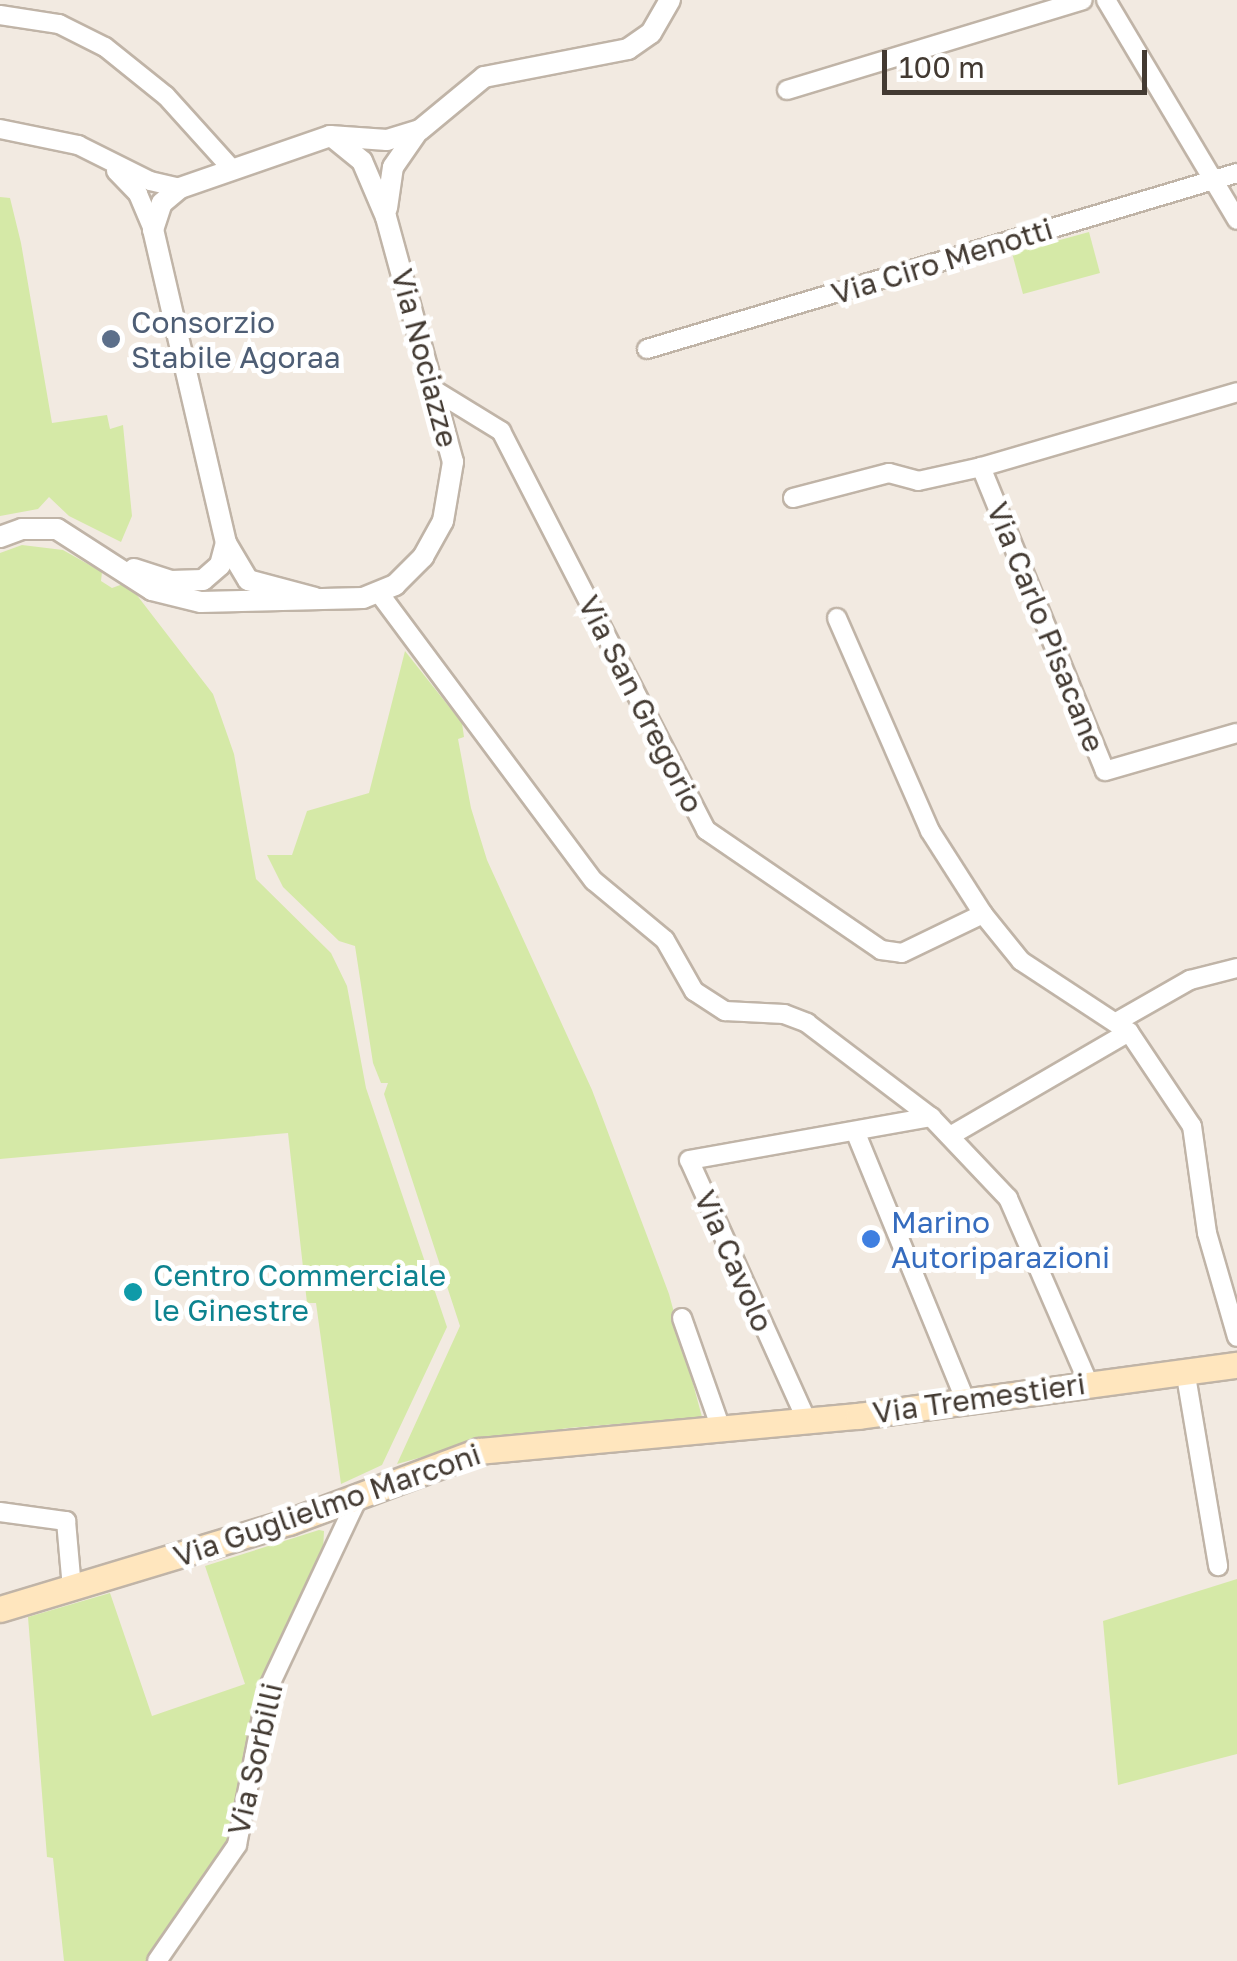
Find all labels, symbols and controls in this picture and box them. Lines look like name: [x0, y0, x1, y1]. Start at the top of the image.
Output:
scale bar: [887, 30, 1152, 92]
text: 100 m: [899, 49, 985, 85]
street label: Via Ciro Menotti: [827, 210, 1057, 312]
street label: Via Nociazze: [384, 265, 466, 451]
place label: Consorzio Stabile Agoraa: [131, 304, 341, 374]
marker: Consorzio Stabile Agoraa: [100, 328, 122, 350]
street label: Via Carlo Pisacane: [979, 497, 1113, 757]
street label: Via San Gregorio: [571, 589, 711, 819]
street label: Via Cavolo: [687, 1185, 781, 1337]
place label: Marino Autoriparazioni: [891, 1204, 1110, 1274]
marker: Marino Autoriparazioni: [860, 1228, 882, 1250]
place label: Centro Commerciale le Ginestre: [153, 1257, 446, 1328]
marker: Centro Commerciale le Ginestre: [122, 1281, 144, 1303]
street label: Via Tremestieri: [870, 1365, 1088, 1431]
street label: Via Guglielmo Marconi: [169, 1436, 485, 1574]
street label: Via Sorbilli: [220, 1679, 290, 1839]

